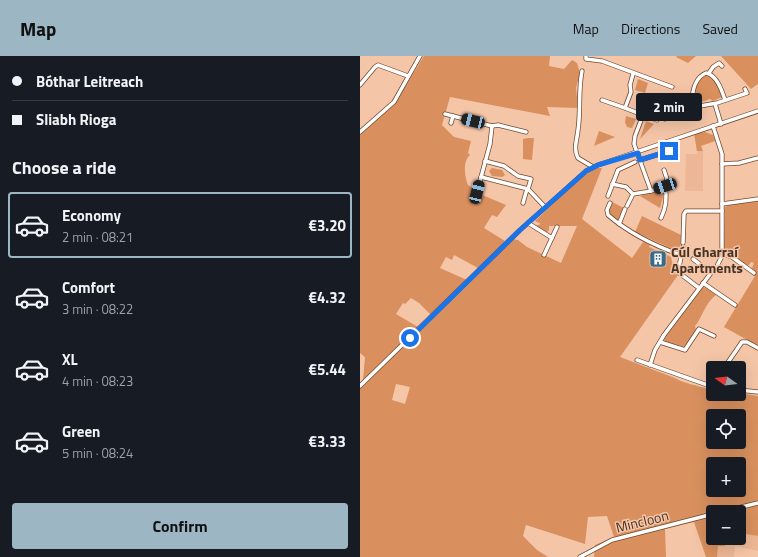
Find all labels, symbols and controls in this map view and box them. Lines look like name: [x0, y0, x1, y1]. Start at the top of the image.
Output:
text: Map: [20, 14, 56, 43]
text: Map: [573, 18, 599, 39]
text: Directions: [621, 18, 680, 39]
text: Saved: [702, 18, 738, 39]
text: Bóthar Leitreach: [36, 70, 143, 93]
callout: 2 min: [636, 93, 702, 121]
text: 2 min: [653, 97, 685, 117]
text: Sliabh Rioga: [36, 108, 116, 131]
car: [460, 112, 486, 130]
route end: [660, 142, 678, 160]
text: Choose a ride: [12, 154, 116, 181]
car: [652, 177, 678, 195]
car: [468, 179, 486, 205]
text: Economy: [62, 204, 121, 227]
icon: car: [14, 207, 50, 243]
text: €3.20: [309, 214, 346, 237]
text: 2 min · 08:21: [62, 227, 133, 247]
place label: Cúl Gharraí Apartments: [671, 241, 743, 278]
building icon: Cúl Gharraí Apartments: [648, 249, 668, 269]
text: Comfort: [62, 276, 115, 299]
icon: car: [14, 279, 50, 315]
text: €4.32: [309, 286, 346, 309]
text: 3 min · 08:22: [62, 299, 133, 319]
route start: [401, 329, 419, 347]
text: XL: [62, 348, 78, 371]
icon: car: [14, 351, 50, 387]
text: €5.44: [309, 358, 346, 381]
north arrow: [706, 361, 746, 401]
map controls: [706, 361, 746, 545]
text: 4 min · 08:23: [62, 371, 133, 391]
button: locate: [706, 409, 746, 449]
text: Green: [62, 420, 100, 443]
icon: car: [14, 423, 50, 459]
text: €3.33: [309, 430, 346, 453]
text: 5 min · 08:24: [62, 443, 133, 463]
button: +: [706, 457, 746, 497]
button: Confirm: [12, 503, 348, 549]
street label: Mincloon: [613, 504, 671, 538]
button: −: [706, 505, 746, 545]

